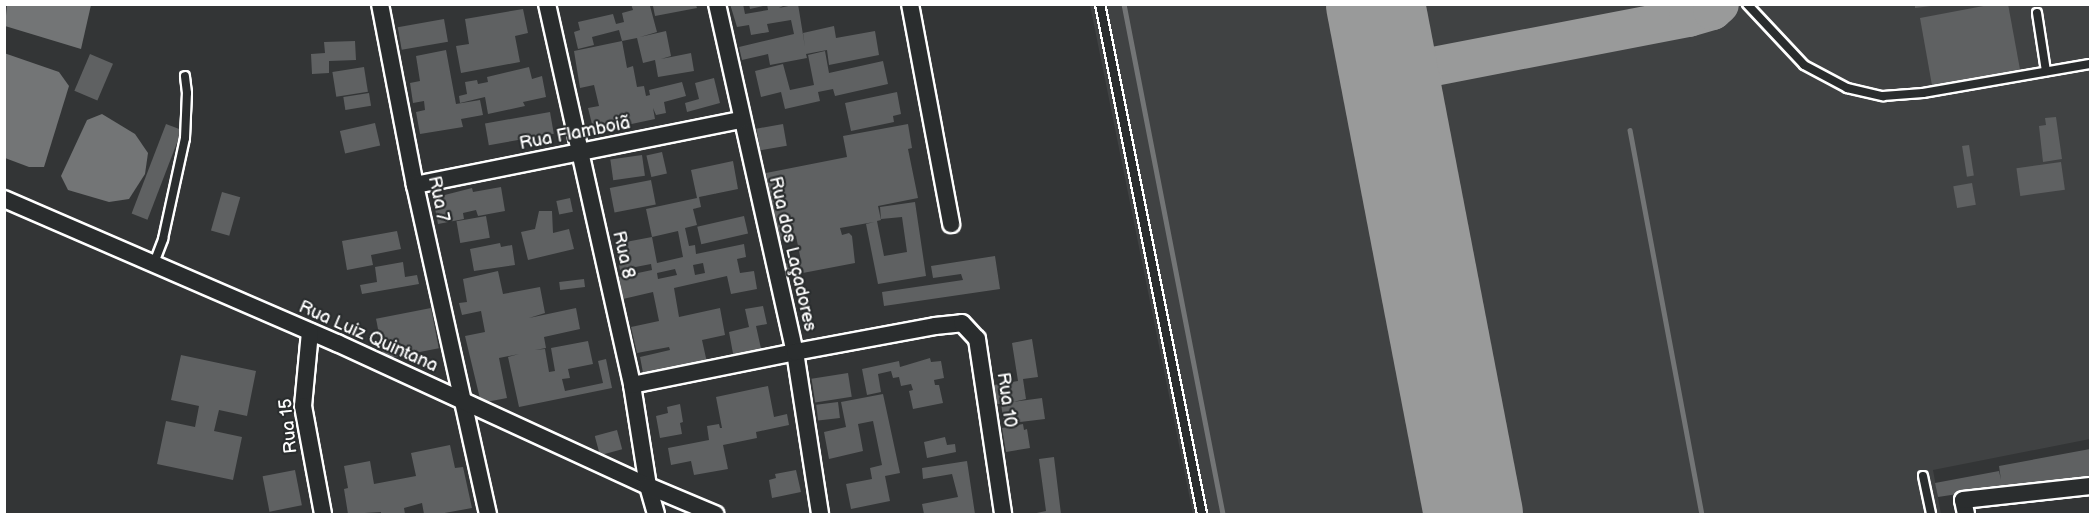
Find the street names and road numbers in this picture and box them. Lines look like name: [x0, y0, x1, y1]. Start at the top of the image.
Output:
street label: Rua Flamboiã: [518, 113, 632, 155]
street label: Rua 7: [423, 174, 453, 224]
street label: Rua dos Laçadores: [764, 174, 820, 334]
street label: Rua 8: [607, 229, 639, 281]
street label: Rua Luiz Quintana: [295, 297, 441, 377]
street label: Rua 10: [991, 371, 1021, 429]
street label: Rua 15: [275, 397, 303, 455]

